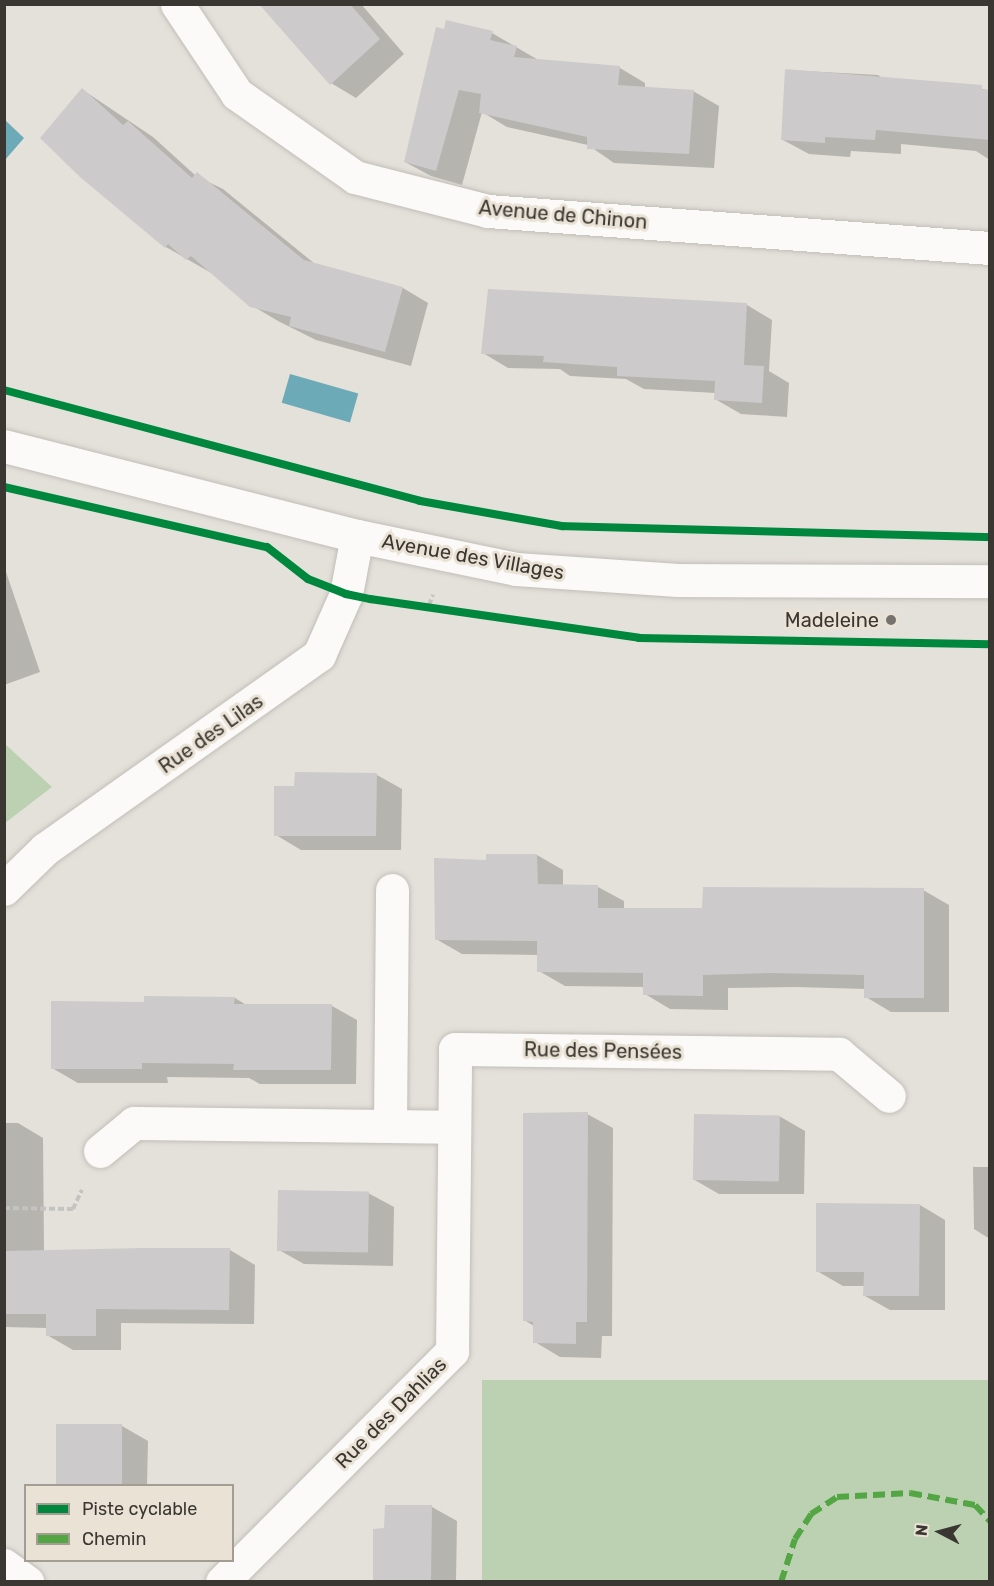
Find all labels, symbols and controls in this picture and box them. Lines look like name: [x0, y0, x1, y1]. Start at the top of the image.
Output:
street label: Avenue de Chinon: [478, 196, 648, 234]
street label: Avenue des Villages: [380, 529, 566, 585]
place label: Madeleine: [785, 608, 879, 632]
marker: Madeleine: [884, 613, 898, 627]
street label: Rue des Lilas: [154, 689, 268, 779]
street label: Rue des Pensées: [524, 1038, 682, 1064]
street label: Rue des Dahlias: [330, 1352, 452, 1474]
legend: [24, 1484, 234, 1562]
text: Piste cyclable: [82, 1498, 197, 1520]
north arrow: [910, 1502, 970, 1562]
text: N: [912, 1523, 932, 1537]
text: Chemin: [82, 1528, 146, 1550]

